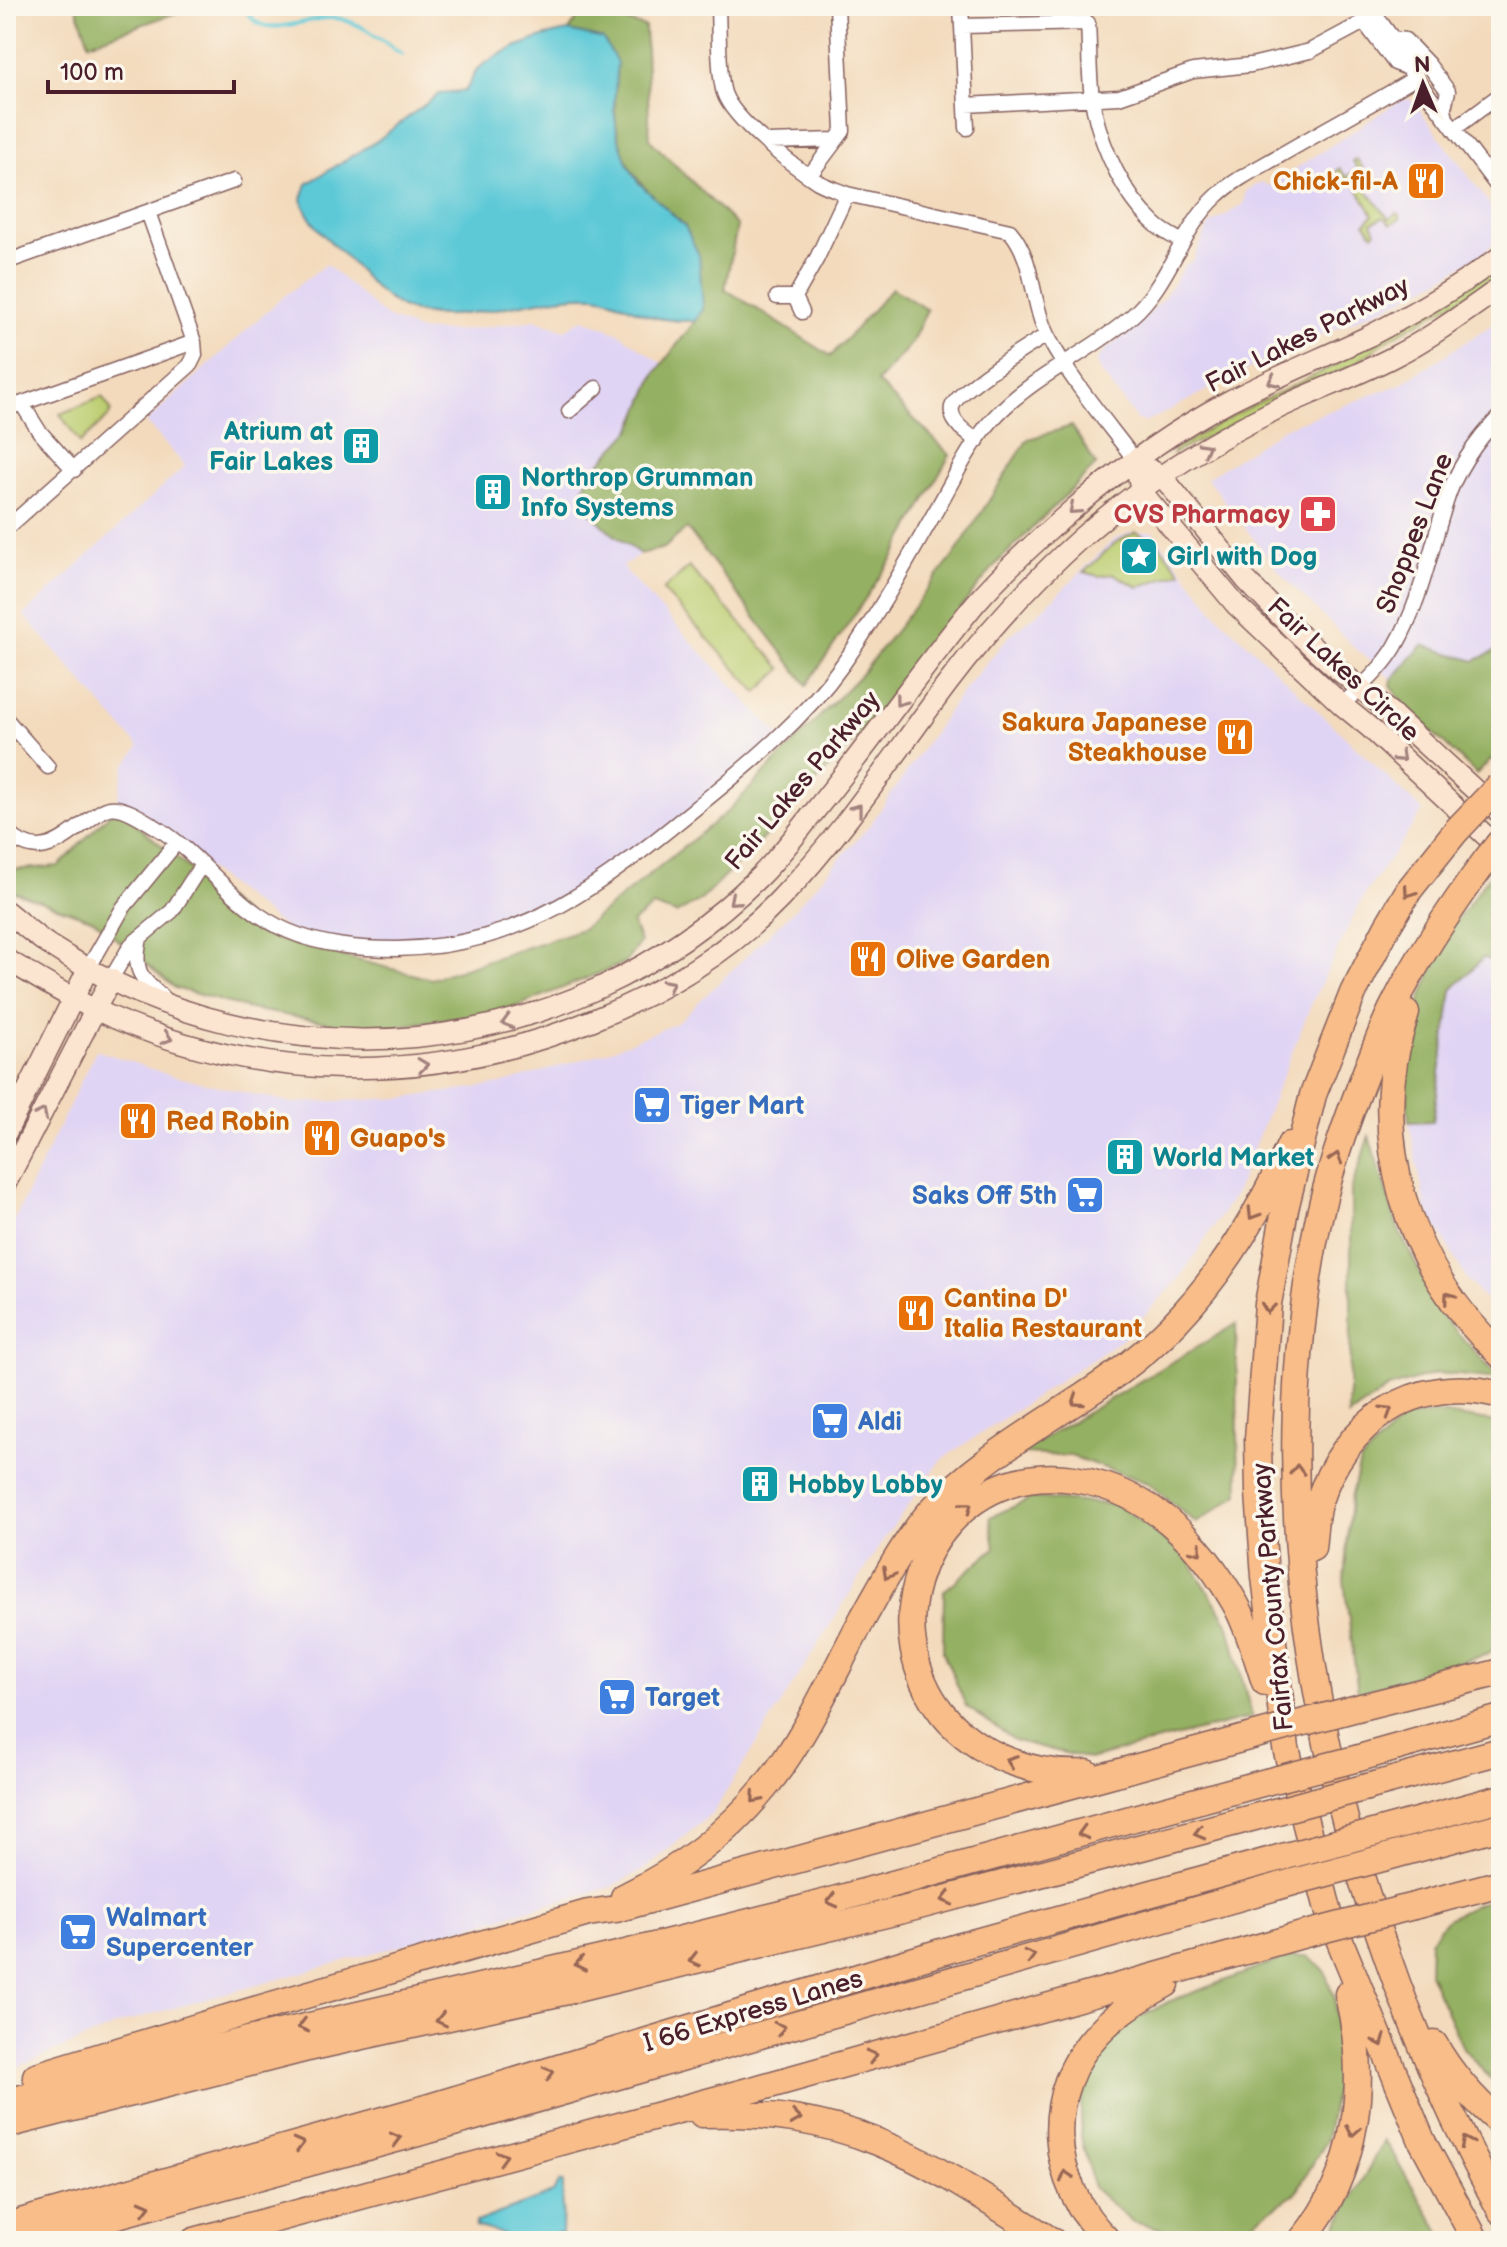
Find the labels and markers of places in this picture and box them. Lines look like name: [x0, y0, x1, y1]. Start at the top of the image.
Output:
restaurant icon: Chick-fil-A: [1405, 160, 1447, 202]
place label: Chick-fil-A: [1273, 167, 1398, 198]
place label: Atrium at Fair Lakes: [209, 417, 333, 478]
building icon: Atrium at Fair Lakes: [340, 425, 382, 467]
place label: Northrop Grumman Info Systems: [521, 463, 753, 524]
building icon: Northrop Grumman Info Systems: [472, 471, 514, 513]
pharmacy icon: CVS Pharmacy: [1297, 493, 1339, 535]
place label: CVS Pharmacy: [1114, 500, 1290, 531]
place icon: Girl with Dog: [1118, 535, 1160, 577]
place label: Girl with Dog: [1167, 542, 1317, 573]
place label: Sakura Japanese Steakhouse: [1002, 708, 1207, 769]
restaurant icon: Sakura Japanese Steakhouse: [1214, 716, 1256, 758]
restaurant icon: Olive Garden: [847, 938, 889, 980]
place label: Olive Garden: [896, 945, 1050, 976]
supermarket icon: Tiger Mart: [631, 1084, 673, 1126]
place label: Tiger Mart: [680, 1091, 805, 1122]
restaurant icon: Red Robin: [117, 1100, 159, 1142]
place label: Red Robin: [166, 1107, 290, 1138]
restaurant icon: Guapo's: [301, 1117, 343, 1159]
place label: Guapo's: [350, 1124, 446, 1155]
building icon: World Market: [1104, 1136, 1146, 1178]
place label: World Market: [1153, 1143, 1314, 1174]
supermarket icon: Saks Off 5th: [1064, 1174, 1106, 1216]
place label: Saks Off 5th: [912, 1181, 1057, 1212]
place label: Cantina D' Italia Restaurant: [944, 1284, 1142, 1345]
restaurant icon: Cantina D' Italia Restaurant: [895, 1292, 937, 1334]
supermarket icon: Aldi: [809, 1400, 851, 1442]
place label: Aldi: [857, 1407, 902, 1438]
building icon: Hobby Lobby: [739, 1463, 781, 1505]
place label: Hobby Lobby: [788, 1470, 943, 1501]
supermarket icon: Target: [596, 1676, 638, 1718]
place label: Target: [645, 1683, 720, 1714]
place label: Walmart Supercenter: [106, 1903, 254, 1964]
supermarket icon: Walmart Supercenter: [57, 1911, 99, 1953]

